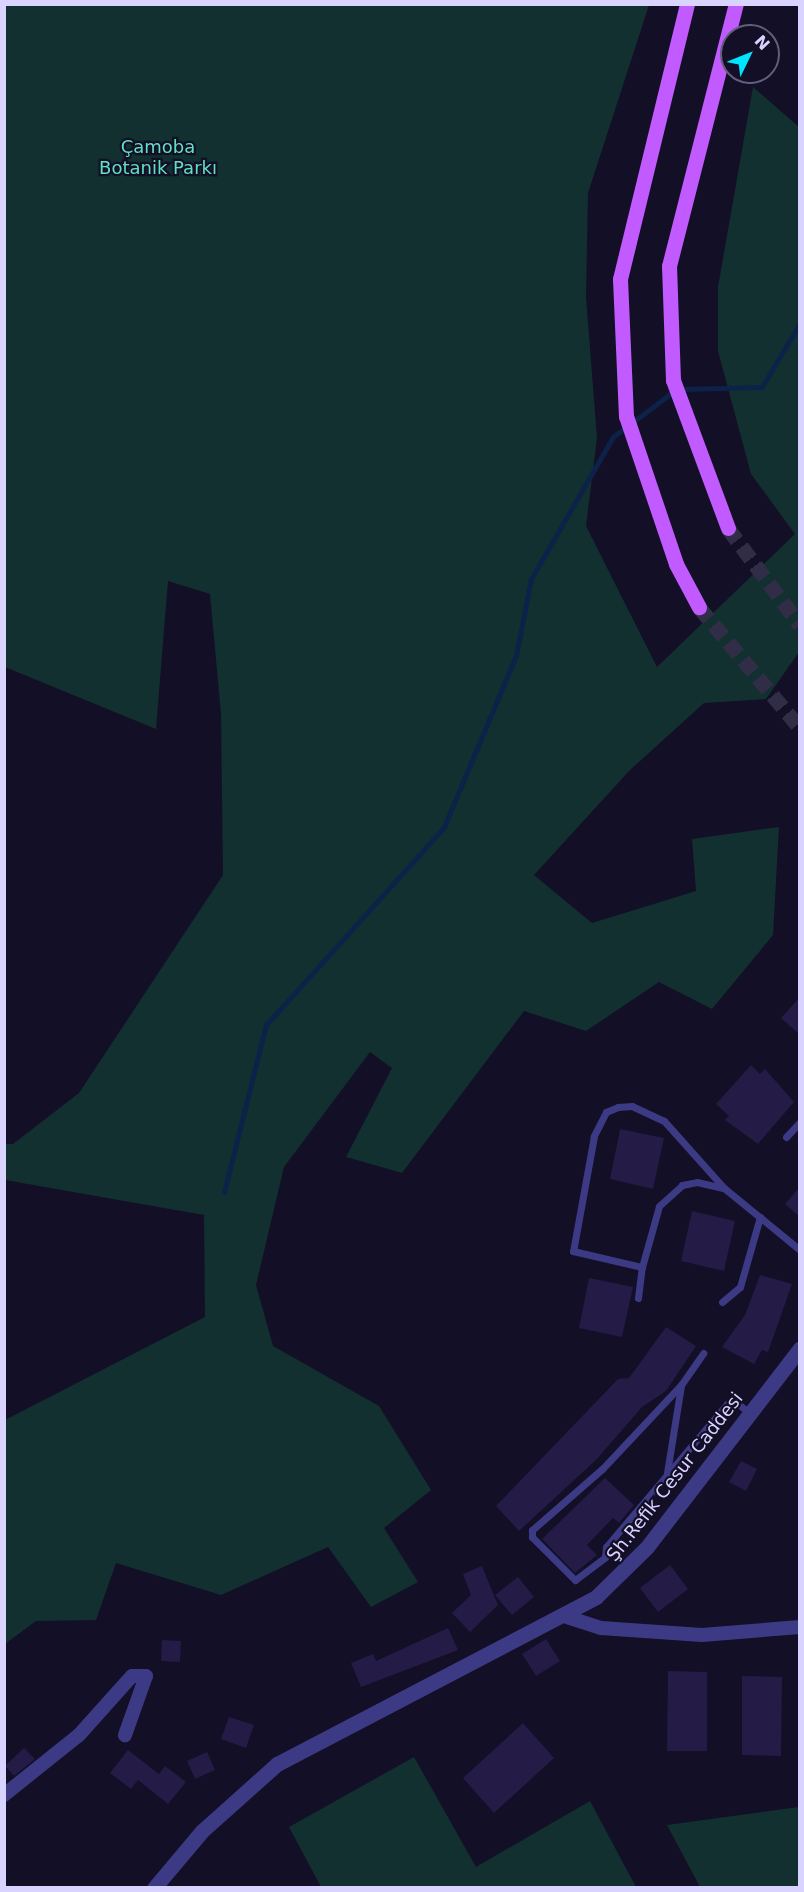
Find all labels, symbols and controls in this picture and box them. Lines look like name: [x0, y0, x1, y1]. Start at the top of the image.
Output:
north arrow: [720, 24, 780, 84]
text: N: [751, 31, 774, 54]
park label: Çamoba Botanik Parkı: [99, 137, 217, 180]
street label: Şh.Refik Cesur Caddesi: [602, 1388, 748, 1566]

